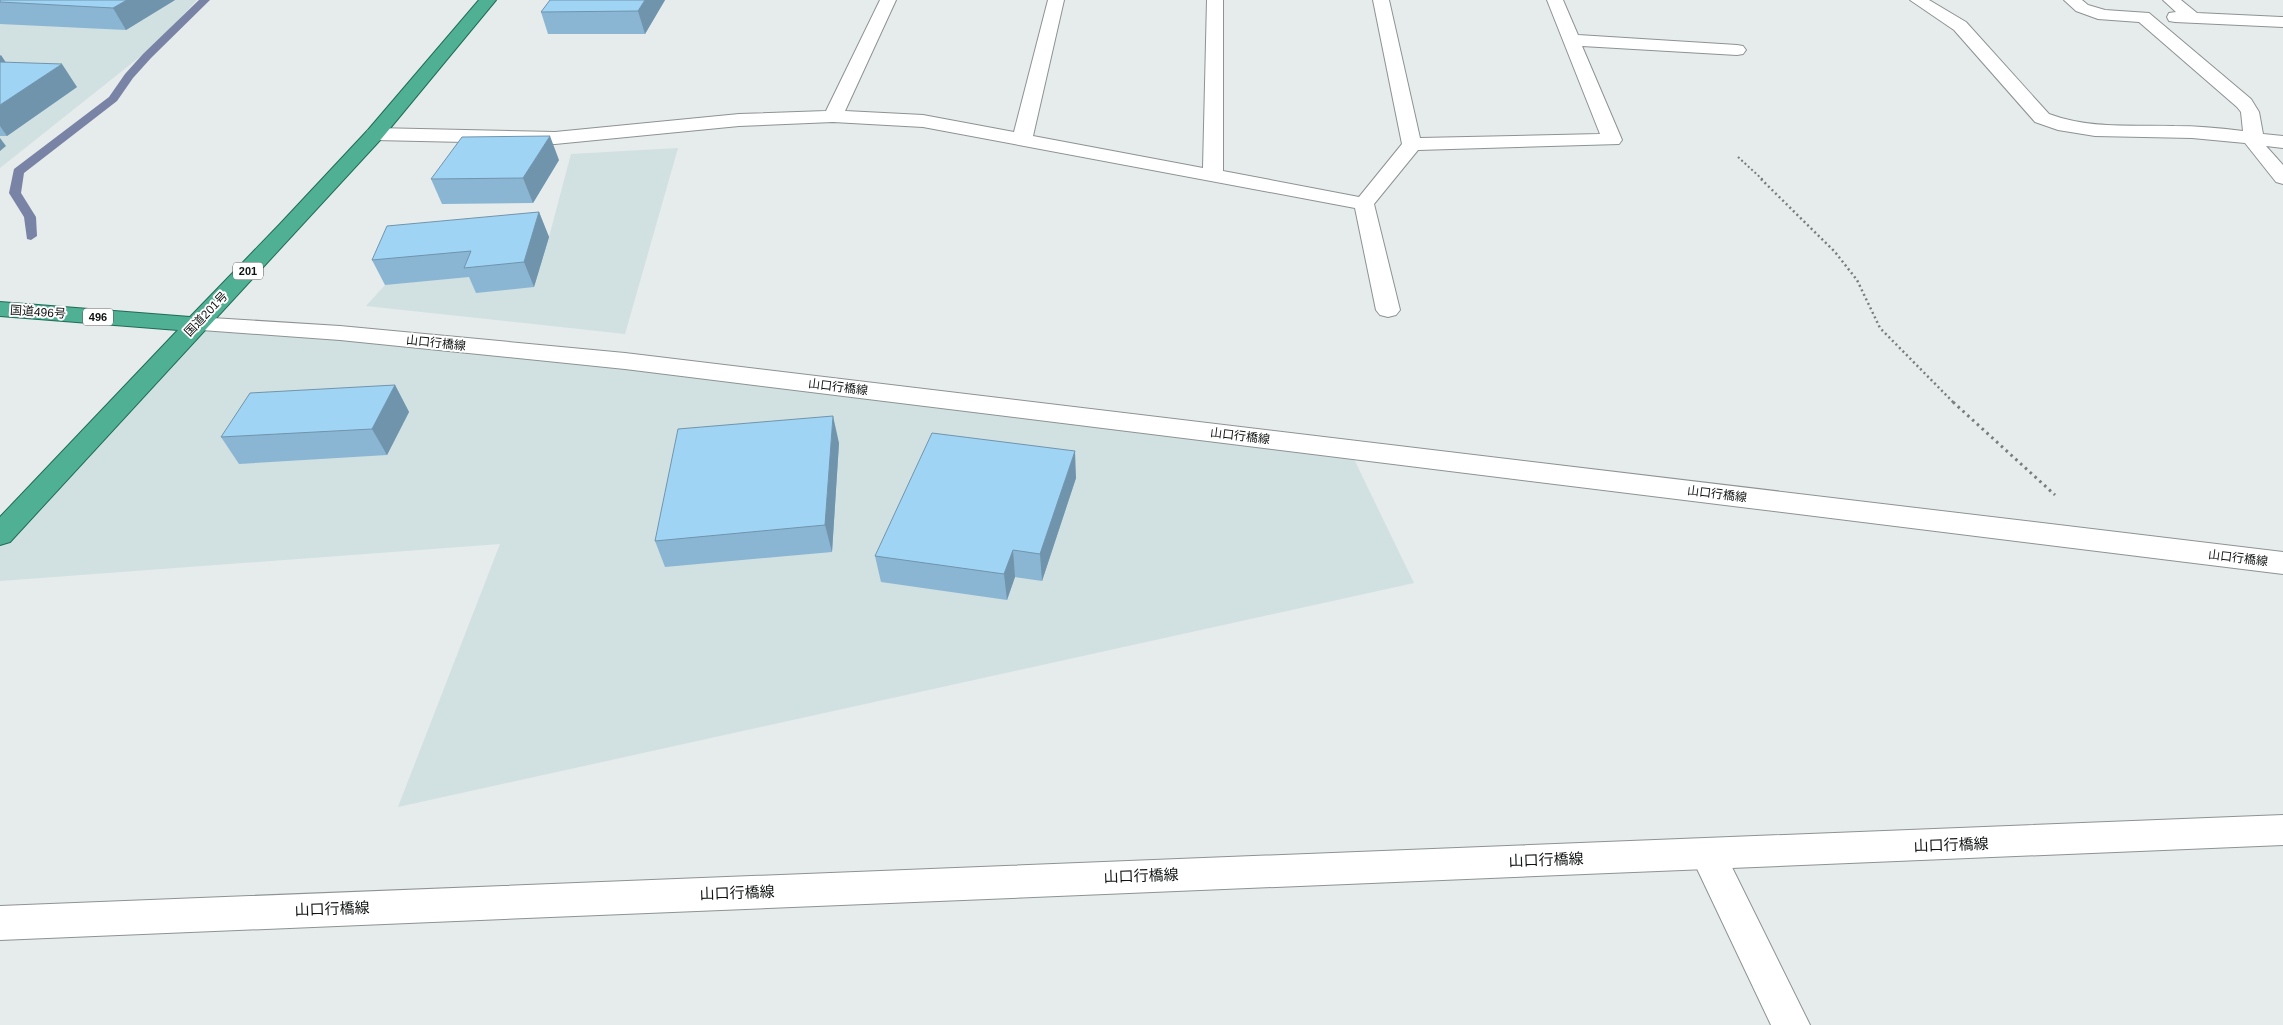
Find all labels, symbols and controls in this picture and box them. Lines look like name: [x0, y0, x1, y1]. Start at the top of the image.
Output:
road number: 201: [233, 262, 263, 280]
street label: 国道201号: [182, 289, 230, 339]
street label: 国道496号: [10, 303, 66, 321]
road number: 496: [83, 308, 113, 326]
street label: 山口行橋線: [405, 333, 467, 353]
street label: 山口行橋線: [807, 376, 869, 398]
street label: 山口行橋線: [1209, 425, 1271, 447]
street label: 山口行橋線: [1686, 483, 1748, 505]
street label: 山口行橋線: [2207, 547, 2269, 569]
street label: 山口行橋線: [1913, 835, 1989, 854]
street label: 山口行橋線: [1508, 850, 1584, 869]
street label: 山口行橋線: [1103, 866, 1179, 885]
street label: 山口行橋線: [699, 883, 775, 902]
street label: 山口行橋線: [294, 899, 370, 918]

